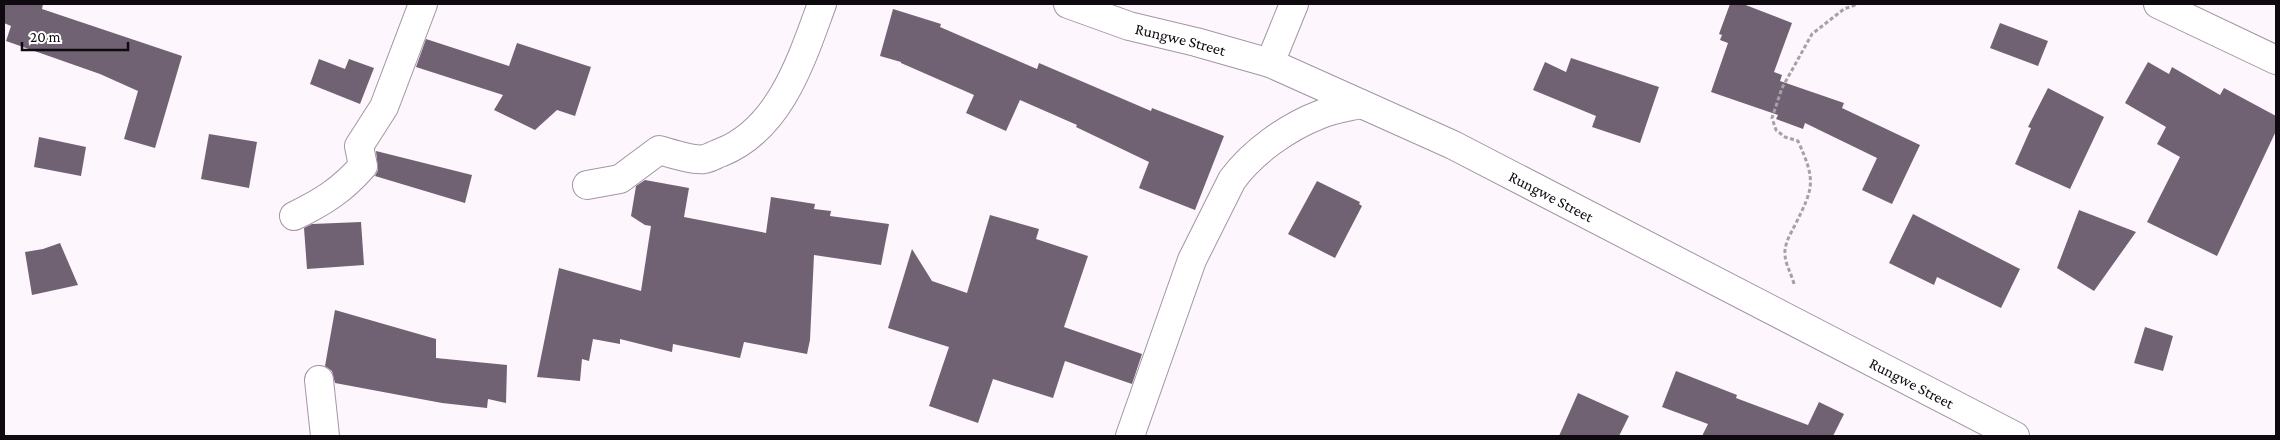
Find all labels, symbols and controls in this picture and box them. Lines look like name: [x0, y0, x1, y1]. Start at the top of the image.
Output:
scale bar: [22, 20, 129, 52]
street label: Rungwe Street: [1134, 20, 1228, 59]
text: 20 m: [30, 29, 61, 45]
street label: Rungwe Street: [1506, 168, 1597, 226]
street label: Rungwe Street: [1867, 354, 1957, 412]

